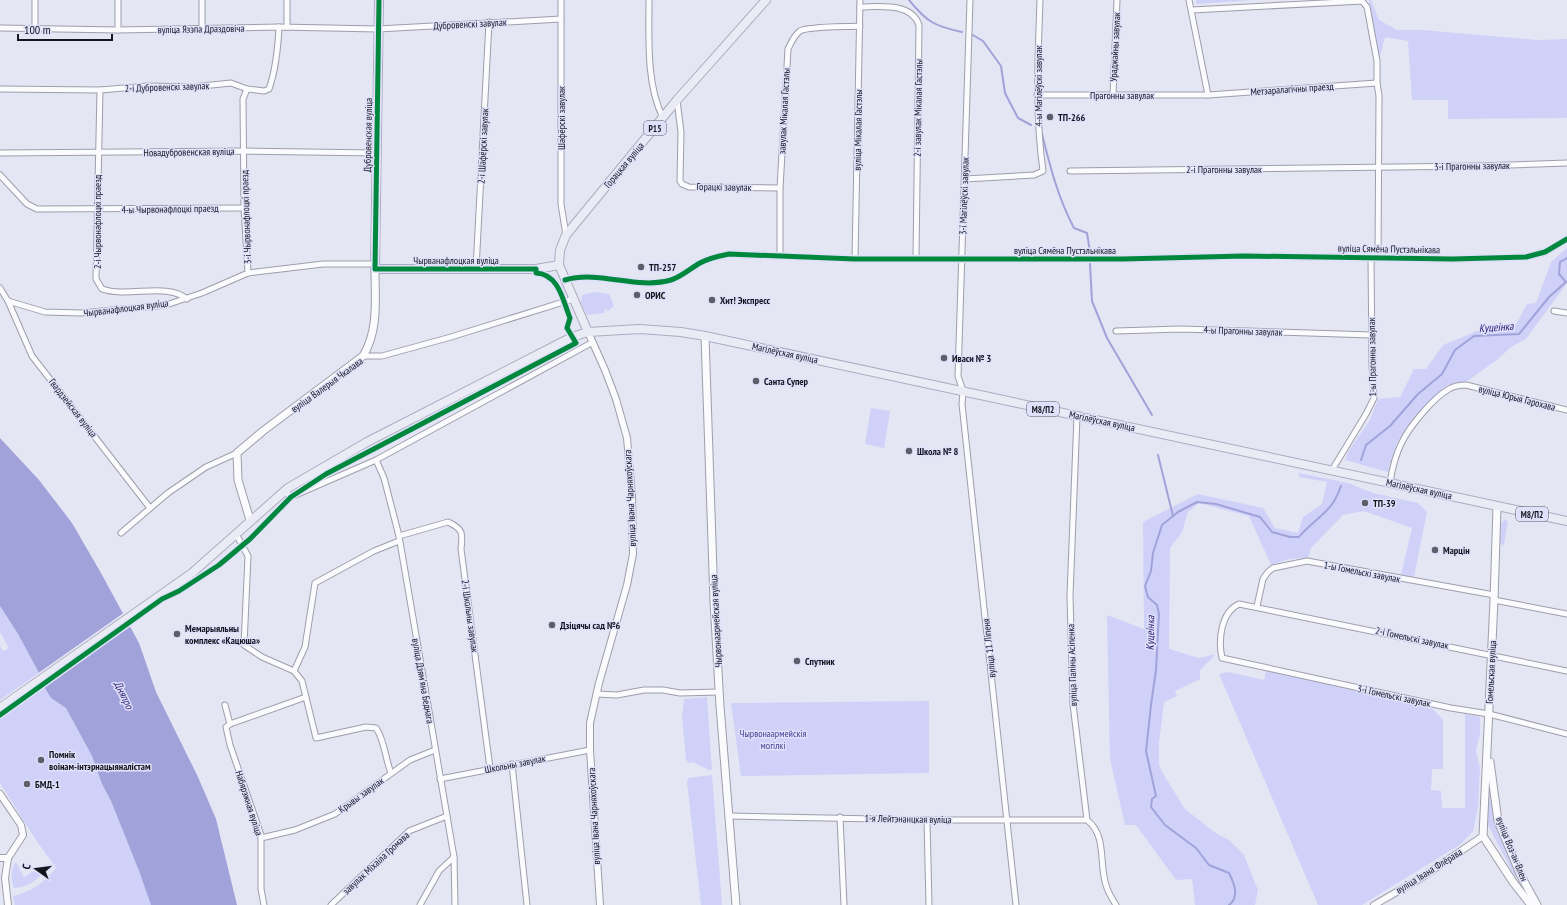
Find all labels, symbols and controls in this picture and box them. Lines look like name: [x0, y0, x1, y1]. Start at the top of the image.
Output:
street label: Ураджайны завулак: [1107, 12, 1123, 82]
scale bar: [18, 16, 112, 42]
street label: Дубровенскі завулак: [433, 16, 507, 32]
text: 100 m: [24, 22, 51, 37]
street label: вуліца Язэпа Драздовіча: [158, 22, 244, 36]
street label: 4-ы Магілёўскі завулак: [1032, 45, 1045, 127]
street label: 2-і завулак Мікалая Гастэлы: [911, 59, 925, 157]
street label: завулак Мікалая Гастэлы: [775, 68, 793, 154]
street label: 2-і Дубровенскі завулак: [124, 79, 210, 95]
street label: Метэаралагічны праезд: [1250, 80, 1335, 98]
street label: Шафёрскі завулак: [555, 86, 568, 150]
street label: вуліца Мікалая Гастэлы: [851, 89, 865, 171]
street label: Прагонны завулак: [1090, 89, 1154, 102]
street label: Дубровенская вуліца: [361, 98, 375, 172]
street label: 2-і Шафёрскі завулак: [475, 108, 491, 184]
place label: ТП-266: [1058, 111, 1086, 124]
marker: ТП-266: [1045, 112, 1055, 122]
road number: Р15: [644, 121, 666, 135]
street label: Горацкая вуліца: [601, 139, 647, 191]
street label: Новадубровенская вуліца: [143, 145, 235, 159]
street label: 3-і Магілёўскі завулак: [956, 157, 972, 235]
street label: 3-і Прагонны завулак: [1434, 159, 1510, 173]
street label: 2-і Прагонны завулак: [1186, 163, 1262, 176]
street label: 3-і Чырвонафлоцкі праезд: [238, 169, 254, 264]
street label: 2-і Чырвонафлоцкі праезд: [91, 174, 104, 269]
street label: Горацкі завулак: [696, 180, 752, 194]
street label: 4-ы Чырвонафлоцкі праезд: [121, 202, 219, 216]
street label: вуліца Сямёна Пустэльнікава: [1338, 242, 1440, 256]
street label: вуліца Сямёна Пустэльнікава: [1014, 244, 1116, 257]
street label: Чырванафлоцкая вуліца: [413, 254, 499, 267]
place label: ТП-257: [649, 261, 677, 274]
marker: ТП-257: [636, 262, 646, 272]
place label: ОРИС: [645, 289, 666, 302]
marker: ОРИС: [632, 290, 642, 300]
place label: Хит! Экспресс: [720, 294, 771, 307]
marker: Хит! Экспресс: [707, 295, 717, 305]
street label: Чырванафлоцкая вуліца: [83, 296, 169, 320]
street label: 1-ы Прагонны завулак: [1365, 317, 1379, 397]
water label: Куцеінка: [1478, 319, 1514, 335]
street label: 4-ы Прагонны завулак: [1203, 323, 1283, 339]
street label: Магілёўская вуліца: [751, 340, 819, 366]
place label: Иваси № 3: [952, 352, 991, 365]
marker: Иваси № 3: [939, 353, 949, 363]
street label: вуліца Валерыя Чкалава: [288, 354, 366, 416]
place label: Санта Супер: [764, 375, 809, 388]
street label: Гвардзейская вуліца: [46, 376, 100, 440]
marker: Санта Супер: [751, 376, 761, 386]
street label: вуліца Юрыя Гарохава: [1477, 382, 1557, 414]
road number: М8/П2: [1027, 402, 1059, 416]
street label: Магілёўская вуліца: [1068, 408, 1136, 434]
place label: Школа № 8: [917, 445, 959, 458]
marker: Школа № 8: [904, 446, 914, 456]
street label: вуліца Івана Чарняхоўскага: [621, 449, 639, 547]
street label: Магілёўская вуліца: [1385, 476, 1453, 502]
place label: ТП-39: [1373, 497, 1396, 510]
marker: ТП-39: [1360, 498, 1370, 508]
road number: М8/П2: [1516, 507, 1548, 521]
place label: Марцін: [1443, 544, 1470, 557]
marker: Марцін: [1430, 545, 1440, 555]
street label: 1-ы Гомельскі завулак: [1323, 558, 1401, 586]
street label: Чырвонаармейская вуліца: [707, 574, 725, 668]
street label: 2-і Школьны завулак: [458, 579, 482, 653]
water label: Куцеінка: [1143, 615, 1157, 650]
street label: вуліца 11 Ліпеня: [979, 618, 999, 678]
place label: Дзіцячы сад №6: [560, 619, 621, 632]
marker: Дзіцячы сад №6: [547, 620, 557, 630]
place label: Мемарыяльны комплекс «Кацюша»: [185, 622, 260, 647]
street label: вуліца Паліны Асіпенка: [1064, 624, 1080, 706]
street label: 2-і Гомельскі завулак: [1374, 624, 1450, 652]
marker: Мемарыяльны комплекс «Кацюша»: [172, 629, 182, 639]
street label: вуліца Дзямʼяна Беднага: [409, 637, 437, 725]
street label: Гомельская вуліца: [1483, 640, 1499, 704]
place label: Спутник: [805, 655, 836, 668]
marker: Спутник: [792, 656, 802, 666]
water label: Дняпро: [111, 678, 137, 712]
street label: 3-і Гомельскі завулак: [1356, 682, 1432, 710]
park label: Чырвонаармейскія могілкі: [740, 727, 807, 752]
place label: Помнік воінам-інтэрнацыяналістам: [49, 748, 151, 773]
street label: Школьны завулак: [483, 752, 547, 776]
marker: Помнік воінам-інтэрнацыяналістам: [36, 755, 46, 765]
street label: вуліца Івана Чарняхоўскага: [585, 767, 603, 865]
street label: Набярэжная вуліца: [232, 769, 266, 837]
street label: Крывы завулак: [336, 774, 386, 816]
place label: БМД-1: [35, 778, 60, 791]
marker: БМД-1: [22, 779, 32, 789]
street label: 1-я Лейтэнанцкая вуліца: [864, 812, 952, 826]
street label: вуліца Воз-ан-Влен: [1493, 815, 1531, 883]
street label: завулак Міхаіла Громава: [340, 829, 412, 897]
street label: вуліца Івана Флёрава: [1393, 845, 1465, 897]
north arrow: [16, 849, 56, 889]
text: С: [19, 862, 34, 871]

